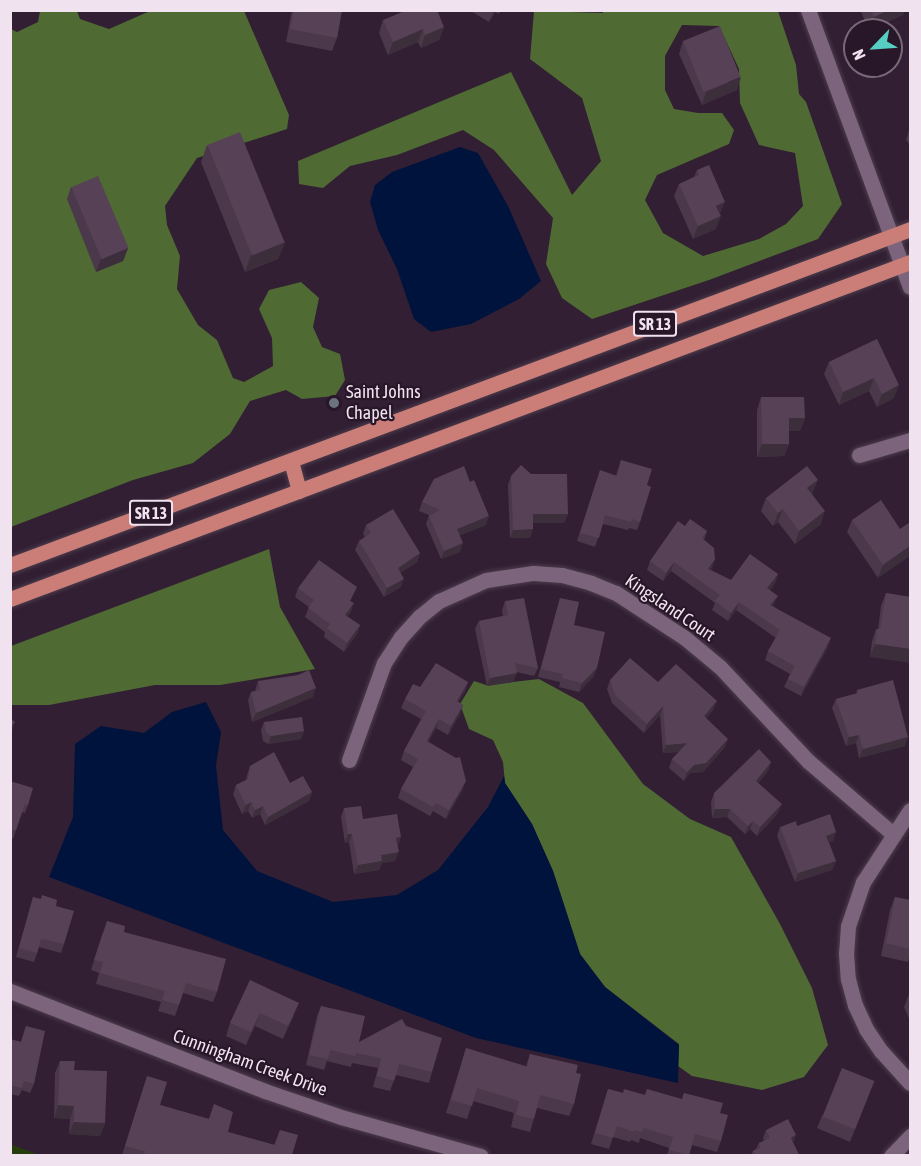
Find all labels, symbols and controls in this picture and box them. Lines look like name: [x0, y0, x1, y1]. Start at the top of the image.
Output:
north arrow: [843, 18, 903, 78]
text: N: [848, 47, 869, 63]
road number: SR 13: [632, 311, 678, 337]
place label: Saint Johns Chapel: [346, 382, 420, 424]
marker: Saint Johns Chapel: [327, 396, 341, 410]
road number: SR 13: [128, 500, 174, 526]
street label: Kingsland Court: [621, 570, 719, 646]
street label: Cunningham Creek Drive: [170, 1025, 330, 1101]

